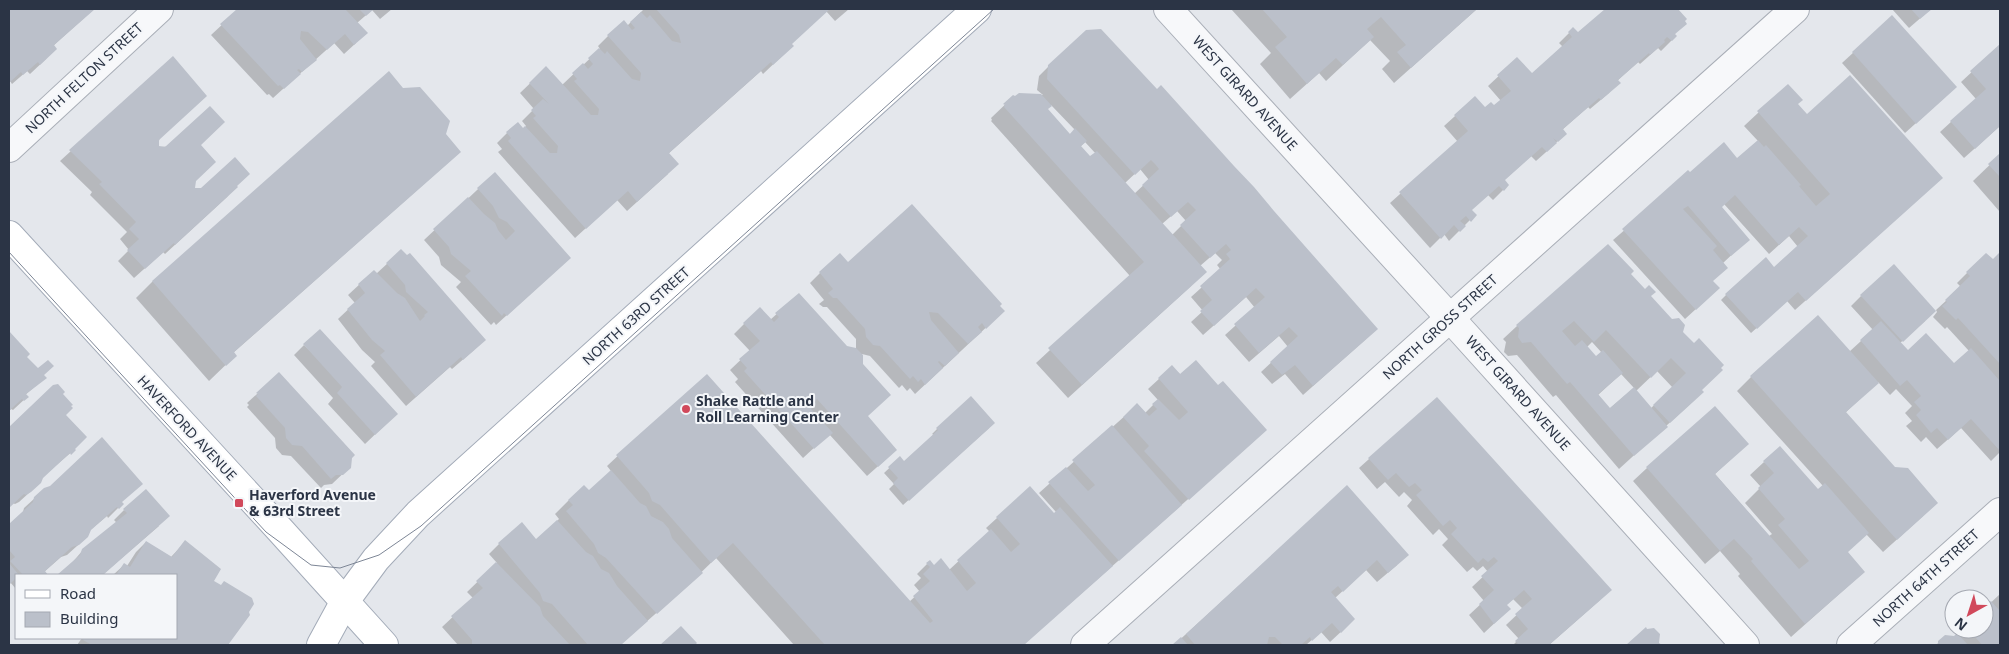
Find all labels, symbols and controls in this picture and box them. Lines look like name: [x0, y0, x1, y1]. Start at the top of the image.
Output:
street label: NORTH FELTON STREET: [21, 18, 147, 137]
street label: WEST GIRARD AVENUE: [1189, 31, 1302, 154]
street label: NORTH 63RD STREET: [578, 262, 694, 369]
street label: NORTH GROSS STREET: [1378, 270, 1501, 383]
street label: WEST GIRARD AVENUE: [1462, 331, 1575, 454]
street label: HAVERFORD AVENUE: [133, 371, 241, 484]
place label: Shake Rattle and Roll Learning Center: [696, 391, 839, 426]
marker: Shake Rattle and Roll Learning Center: [680, 403, 692, 415]
place label: Haverford Avenue & 63rd Street: [249, 485, 376, 520]
marker: Haverford Avenue & 63rd Street: [233, 497, 245, 509]
street label: NORTH 64TH STREET: [1869, 526, 1983, 630]
legend: [15, 574, 178, 639]
text: Road: [60, 583, 96, 603]
north arrow: [1944, 589, 1994, 639]
text: Building: [60, 608, 118, 628]

